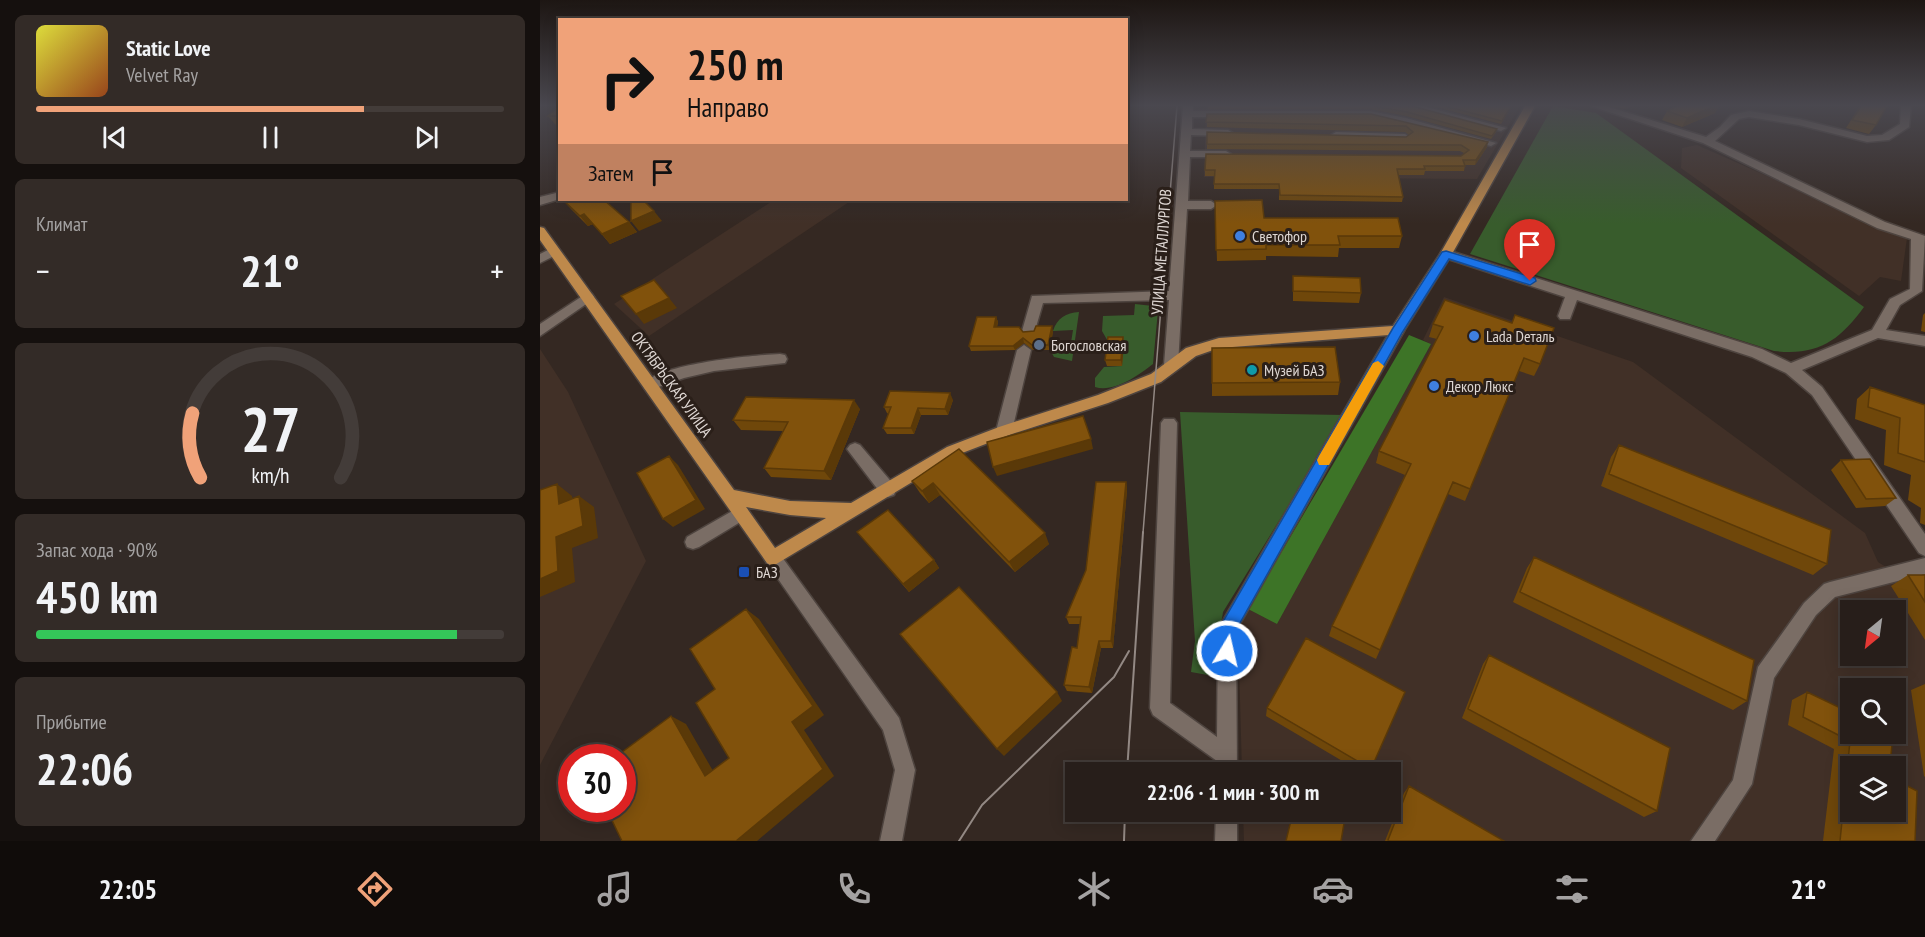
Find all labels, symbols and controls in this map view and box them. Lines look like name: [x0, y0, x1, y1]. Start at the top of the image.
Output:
text: Static Love: [126, 34, 211, 62]
text: 250 m: [687, 37, 784, 92]
icon: right: [588, 42, 666, 120]
text: Velvet Ray: [126, 62, 198, 88]
text: Направо: [687, 90, 769, 124]
icon: previous: [98, 121, 131, 154]
icon: pause: [254, 121, 287, 154]
icon: next: [410, 121, 443, 154]
icon: arrive: [646, 156, 679, 189]
text: Затем: [588, 159, 634, 187]
street label: УЛИЦА МЕТАЛЛУРГОВ: [1147, 188, 1175, 316]
text: Климат: [36, 211, 87, 237]
pin: [1504, 219, 1555, 281]
place label: Светофор: [1252, 226, 1307, 246]
icon: arrive: [1513, 228, 1546, 261]
marker: Светофор: [1233, 229, 1247, 243]
text: 21°: [240, 241, 300, 299]
text: −: [36, 249, 50, 292]
text: +: [490, 249, 504, 292]
place label: Lada Dеталь: [1486, 326, 1555, 346]
street label: ОКТЯБРЬСКАЯ УЛИЦА: [627, 327, 717, 441]
marker: Lada Dеталь: [1467, 329, 1481, 343]
place label: Богословская: [1051, 335, 1126, 355]
marker: Богословская: [1032, 338, 1046, 352]
place label: Музей БАЗ: [1264, 360, 1325, 380]
marker: Музей БАЗ: [1245, 363, 1259, 377]
place label: Декор Люкс: [1446, 376, 1514, 396]
marker: Декор Люкс: [1427, 379, 1441, 393]
text: 27: [240, 388, 300, 469]
text: km/h: [251, 461, 289, 489]
text: Запас хода · 90%: [36, 537, 157, 563]
place label: БАЗ: [756, 562, 778, 582]
marker: БАЗ: [737, 565, 751, 579]
text: 450 km: [36, 567, 158, 625]
north arrow: [1840, 600, 1906, 666]
map controls: [1840, 600, 1906, 822]
position arrow: [1195, 619, 1259, 683]
button: search: [1840, 678, 1906, 744]
text: Прибытие: [36, 709, 107, 735]
text: 22:06: [36, 739, 133, 797]
speed limit sign: 30: [558, 744, 636, 822]
button: layers: [1840, 756, 1906, 822]
text: 22:06 · 1 мин · 300 m: [1147, 778, 1319, 806]
icon: directions: [354, 868, 396, 910]
icon: music: [594, 868, 636, 910]
icon: phone: [833, 868, 875, 910]
icon: climate: [1073, 868, 1115, 910]
icon: car: [1312, 868, 1354, 910]
icon: filters: [1551, 868, 1593, 910]
text: 22:05: [99, 872, 157, 906]
text: 21°: [1791, 872, 1826, 906]

